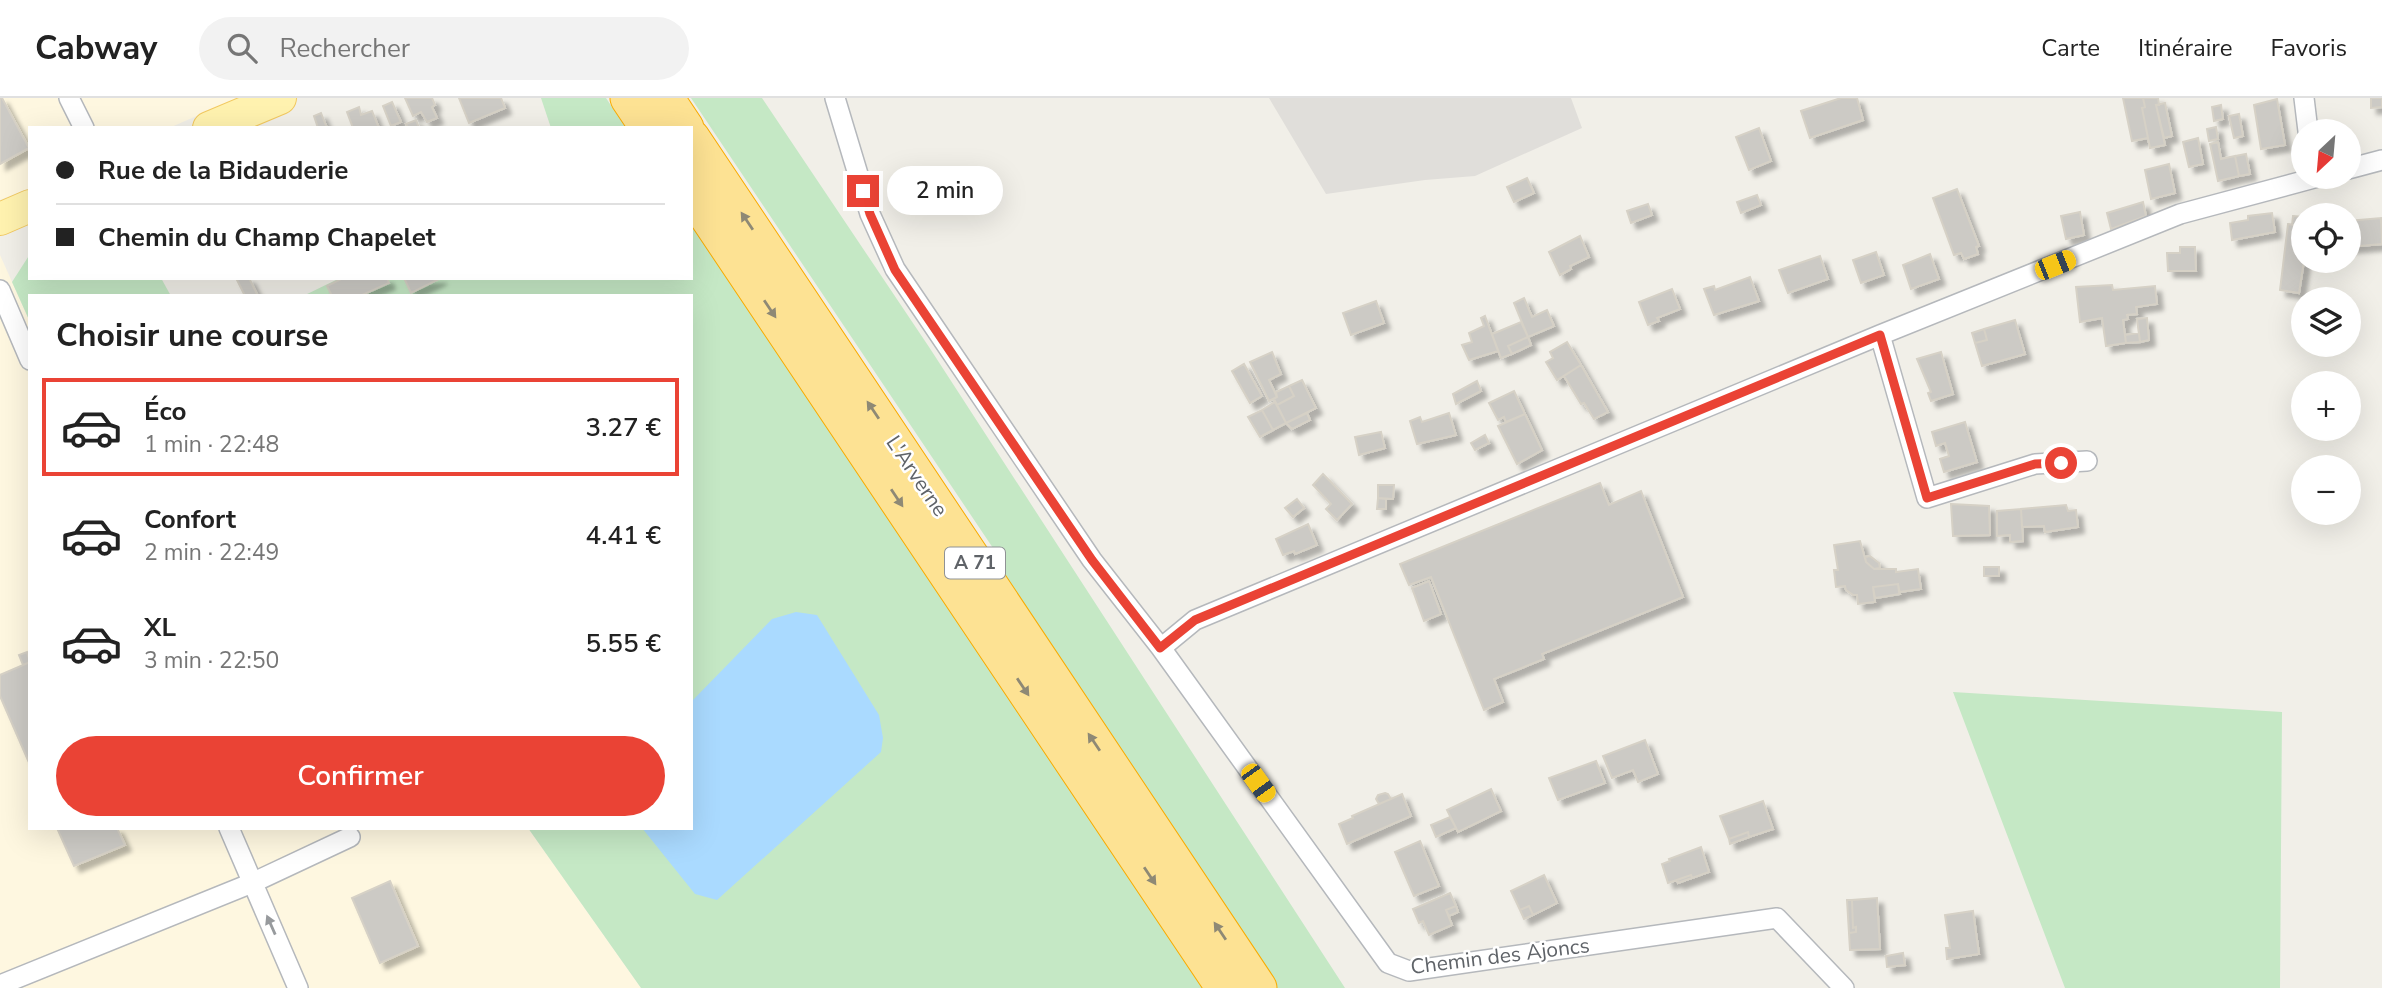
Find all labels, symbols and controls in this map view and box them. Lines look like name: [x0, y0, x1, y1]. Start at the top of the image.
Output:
search box: [199, 17, 689, 80]
text: Cabway: [35, 26, 157, 71]
icon: search: [223, 29, 261, 67]
text: Rechercher: [279, 31, 410, 66]
text: Carte: [2041, 32, 2100, 64]
text: Itinéraire: [2138, 32, 2232, 64]
text: Favoris: [2270, 32, 2347, 64]
north arrow: [2291, 119, 2361, 189]
map controls: [2291, 119, 2361, 525]
text: Rue de la Bidauderie: [98, 153, 348, 188]
callout: 2 min: [888, 166, 1003, 216]
route end: [847, 175, 879, 207]
text: 2 min: [916, 175, 974, 206]
button: locate: [2291, 203, 2361, 273]
one-way arrow: [740, 211, 753, 231]
text: Chemin du Champ Chapelet: [98, 220, 436, 255]
car: [2032, 247, 2079, 283]
button: layers: [2291, 287, 2361, 357]
one-way arrow: [763, 300, 777, 318]
text: Choisir une course: [56, 314, 328, 357]
button: +: [2291, 371, 2361, 441]
text: Éco: [144, 394, 186, 429]
icon: car: [60, 396, 123, 459]
one-way arrow: [866, 401, 880, 419]
text: 3.27 €: [586, 410, 661, 445]
text: 1 min · 22:48: [144, 429, 279, 460]
street label: L'Arverne: [880, 430, 954, 522]
route start: [2045, 447, 2077, 479]
button: −: [2291, 455, 2361, 525]
one-way arrow: [890, 488, 903, 508]
text: Confort: [144, 502, 236, 537]
icon: car: [60, 504, 123, 567]
text: 4.41 €: [586, 518, 661, 553]
text: 2 min · 22:49: [144, 537, 279, 568]
road number: A 71: [945, 548, 1005, 578]
text: XL: [144, 610, 176, 645]
icon: car: [60, 612, 123, 675]
text: 5.55 €: [586, 626, 661, 661]
text: 3 min · 22:50: [144, 645, 279, 676]
one-way arrow: [1016, 678, 1030, 696]
one-way arrow: [1087, 733, 1101, 751]
button: Confirmer: [56, 736, 665, 816]
car: [1238, 760, 1279, 806]
one-way arrow: [1143, 867, 1157, 885]
one-way arrow: [265, 915, 276, 936]
one-way arrow: [1214, 921, 1227, 941]
street label: Chemin des Ajoncs: [1409, 931, 1591, 981]

